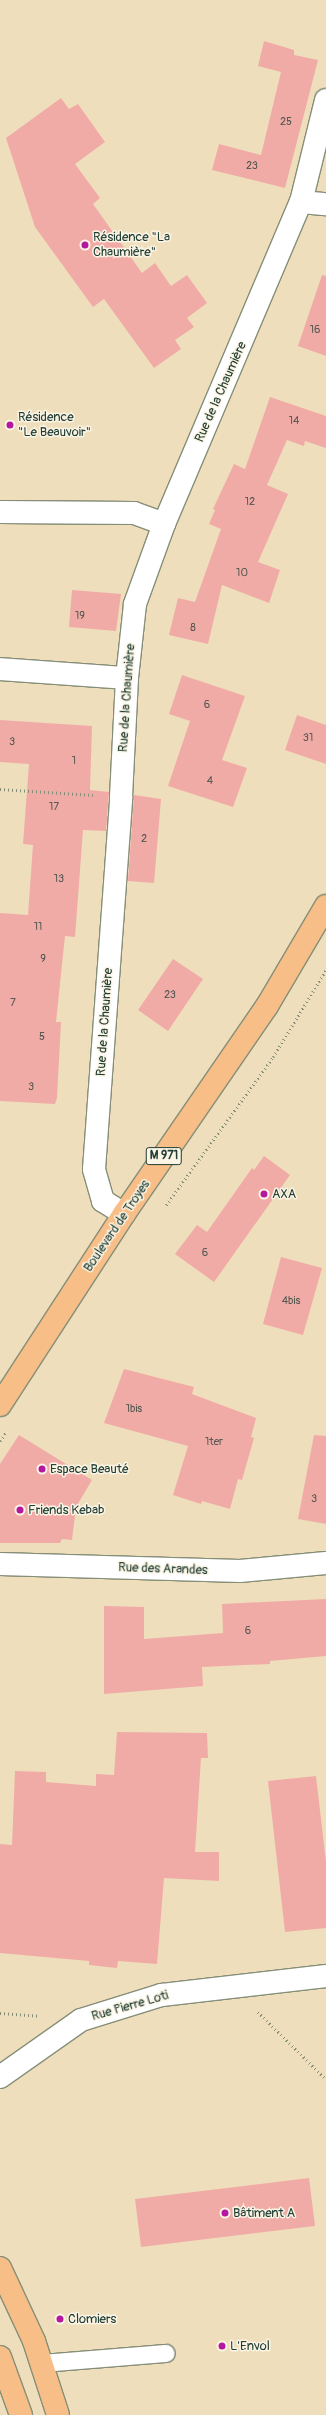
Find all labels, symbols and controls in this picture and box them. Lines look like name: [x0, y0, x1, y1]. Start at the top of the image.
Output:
house number: 25: [280, 115, 292, 129]
house number: 23: [246, 159, 258, 173]
place label: Résidence "La Chaumière": [93, 230, 170, 261]
marker: Résidence "La Chaumière": [80, 240, 90, 250]
house number: 16: [310, 323, 320, 337]
street label: Rue de la Chaumière: [192, 339, 250, 445]
place label: Résidence "Le Beauvoir": [18, 410, 91, 441]
house number: 14: [289, 414, 299, 428]
marker: Résidence "Le Beauvoir": [5, 420, 15, 430]
house number: 12: [245, 495, 255, 509]
house number: 10: [236, 566, 248, 580]
house number: 19: [75, 609, 85, 623]
house number: 8: [190, 621, 196, 635]
street label: Rue de la Chaumière: [115, 643, 139, 753]
house number: 6: [204, 698, 210, 712]
house number: 31: [303, 731, 313, 745]
house number: 3: [9, 735, 15, 749]
house number: 1: [72, 754, 76, 768]
house number: 4: [207, 774, 213, 788]
house number: 17: [49, 800, 59, 814]
house number: 2: [141, 832, 147, 846]
house number: 13: [54, 872, 64, 886]
house number: 11: [34, 920, 42, 934]
house number: 9: [40, 952, 46, 966]
street label: Rue de la Chaumière: [93, 967, 117, 1077]
house number: 23: [164, 988, 176, 1002]
house number: 7: [10, 996, 16, 1010]
house number: 5: [39, 1030, 45, 1044]
house number: 3: [28, 1080, 34, 1094]
road number: M 971: [145, 1146, 183, 1166]
street label: Boulevard de Troyes: [80, 1177, 154, 1275]
place label: AXA: [272, 1186, 296, 1202]
marker: AXA: [259, 1189, 269, 1199]
house number: 6: [202, 1246, 208, 1260]
house number: 4bis: [282, 1294, 300, 1308]
house number: 1bis: [126, 1402, 142, 1416]
house number: 1ter: [205, 1435, 223, 1449]
place label: Espace Beauté: [50, 1461, 129, 1477]
marker: Espace Beauté: [37, 1464, 47, 1474]
house number: 3: [311, 1492, 317, 1506]
place label: Friends Kebab: [28, 1502, 104, 1518]
marker: Friends Kebab: [15, 1505, 25, 1515]
street label: Rue des Arandes: [118, 1560, 208, 1578]
house number: 6: [245, 1624, 251, 1638]
street label: Rue Pierre Loti: [90, 1988, 170, 2024]
place label: Bâtiment A: [233, 2205, 295, 2221]
marker: Bâtiment A: [220, 2208, 230, 2218]
place label: Clomiers: [68, 2311, 116, 2327]
marker: Clomiers: [55, 2314, 65, 2324]
place label: L'Envol: [230, 2338, 270, 2354]
marker: L'Envol: [217, 2341, 227, 2351]

